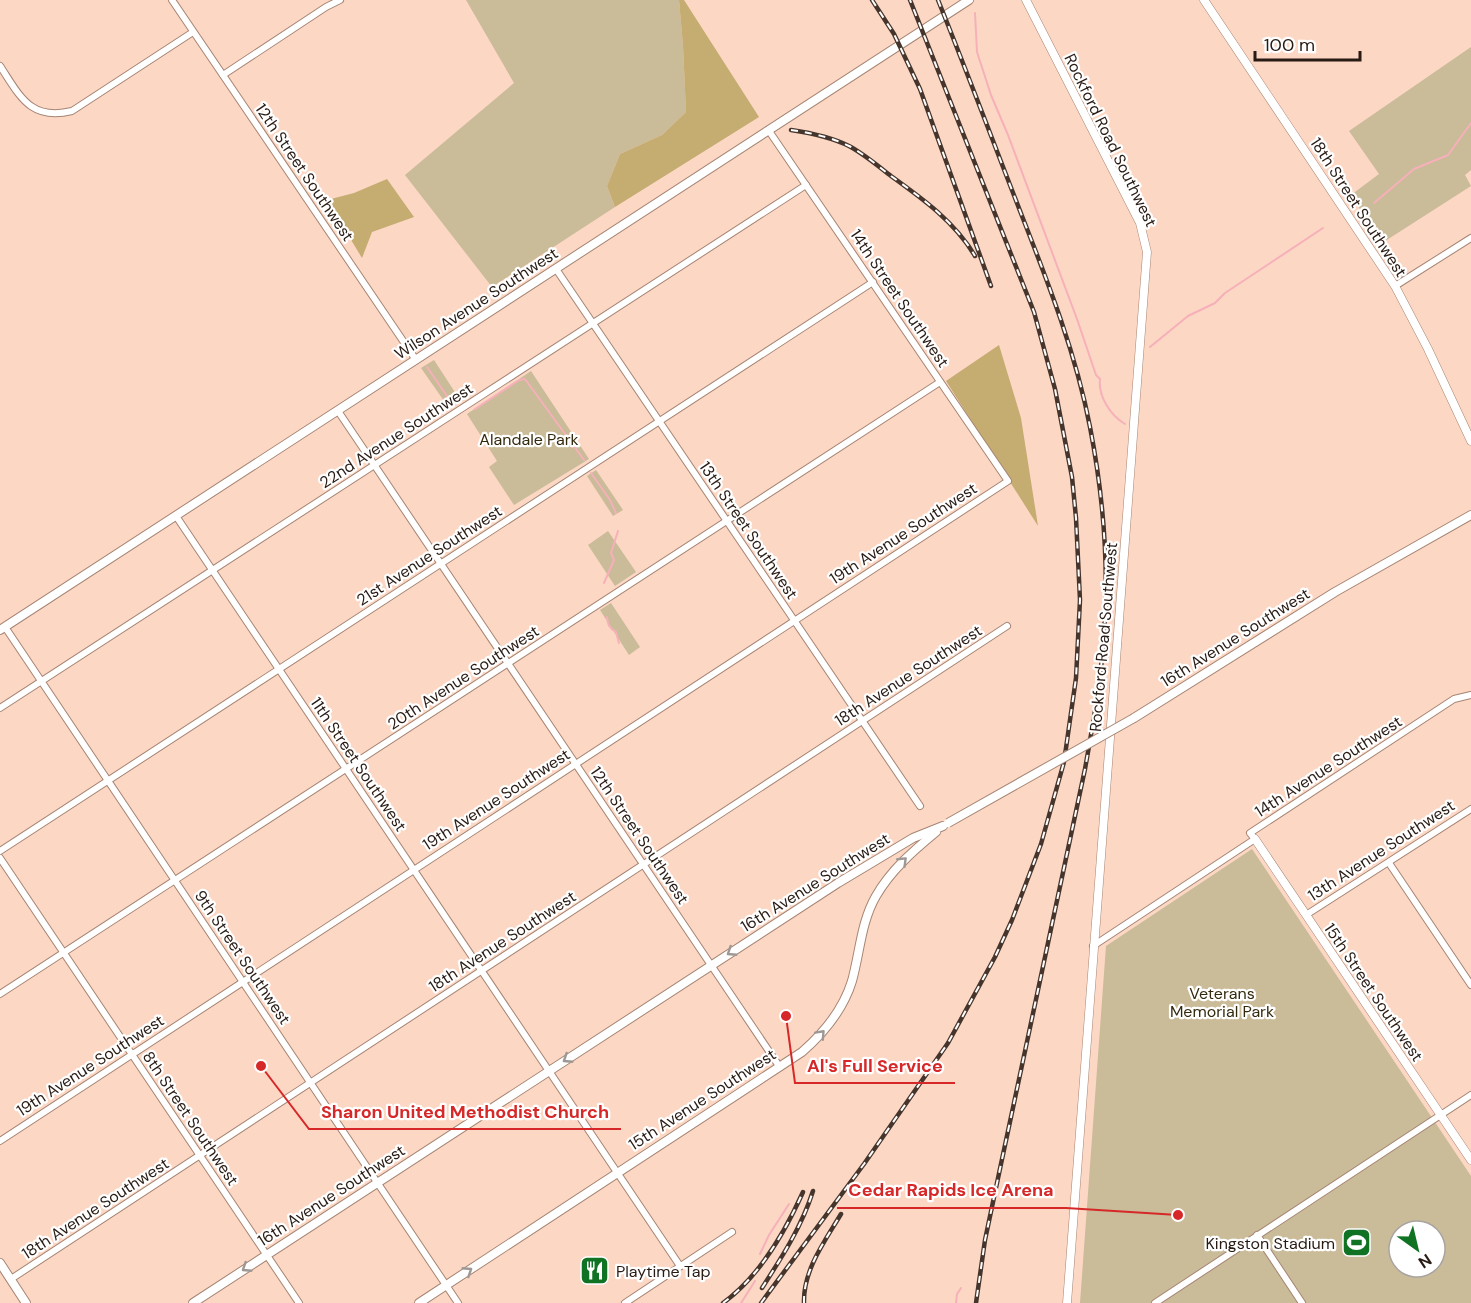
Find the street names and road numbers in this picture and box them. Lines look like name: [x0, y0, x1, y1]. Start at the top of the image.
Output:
street label: Rockford Road Southwest: [1059, 50, 1162, 230]
street label: 12th Street Southwest: [251, 99, 359, 245]
street label: 18th Street Southwest: [1306, 133, 1412, 281]
street label: 14th Street Southwest: [845, 225, 954, 371]
street label: Wilson Avenue Southwest: [391, 243, 562, 364]
street label: 22nd Avenue Southwest: [316, 378, 477, 493]
street label: 13th Street Southwest: [695, 457, 803, 603]
street label: 19th Avenue Southwest: [826, 478, 981, 589]
street label: 21st Avenue Southwest: [353, 500, 506, 610]
street label: Rockford Road Southwest: [1085, 541, 1122, 733]
street label: 16th Avenue Southwest: [1157, 583, 1314, 692]
street label: 20th Avenue Southwest: [383, 620, 543, 734]
street label: 18th Avenue Southwest: [831, 620, 986, 731]
street label: 11th Street Southwest: [306, 693, 411, 836]
street label: 14th Avenue Southwest: [1251, 711, 1406, 822]
street label: 19th Avenue Southwest: [419, 744, 574, 855]
street label: 12th Street Southwest: [586, 762, 694, 908]
street label: 13th Avenue Southwest: [1304, 795, 1459, 906]
street label: 16th Avenue Southwest: [737, 828, 894, 937]
street label: 9th Street Southwest: [190, 886, 295, 1029]
street label: 18th Avenue Southwest: [425, 886, 580, 997]
street label: 15th Street Southwest: [1319, 919, 1428, 1065]
street label: 19th Avenue Southwest: [13, 1010, 168, 1121]
street label: 15th Avenue Southwest: [625, 1044, 780, 1155]
street label: 8th Street Southwest: [138, 1047, 243, 1189]
street label: 16th Avenue Southwest: [254, 1140, 409, 1251]
street label: 18th Avenue Southwest: [18, 1153, 173, 1264]

